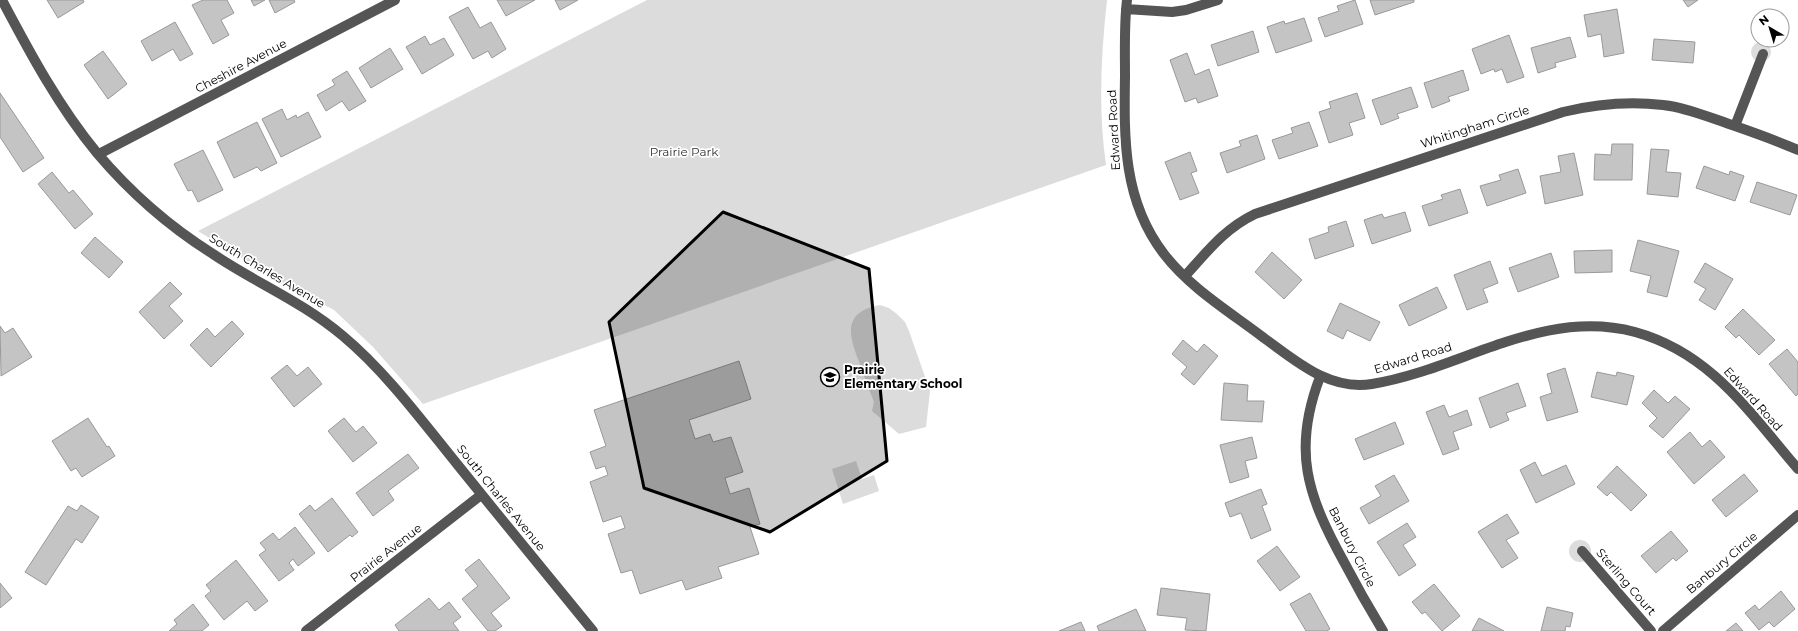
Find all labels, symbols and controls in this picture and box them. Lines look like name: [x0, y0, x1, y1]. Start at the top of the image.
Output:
north arrow: [1750, 8, 1790, 48]
text: N: [1756, 12, 1772, 28]
street label: Cheshire Avenue: [192, 35, 289, 96]
street label: Edward Road: [1104, 89, 1123, 171]
street label: Whitingham Circle: [1419, 102, 1531, 151]
park label: Prairie Park: [650, 144, 719, 159]
street label: South Charles Avenue: [207, 230, 328, 311]
street label: Edward Road: [1372, 339, 1454, 377]
place label: Prairie Elementary School: [844, 362, 962, 391]
street label: Edward Road: [1721, 364, 1786, 434]
school or university icon: Prairie Elementary School: [819, 366, 841, 388]
street label: South Charles Avenue: [454, 442, 549, 554]
street label: Banbury Circle: [1326, 504, 1379, 590]
street label: Prairie Avenue: [347, 520, 424, 585]
street label: Banbury Circle: [1683, 528, 1760, 597]
street label: Sterling Court: [1593, 545, 1660, 618]

